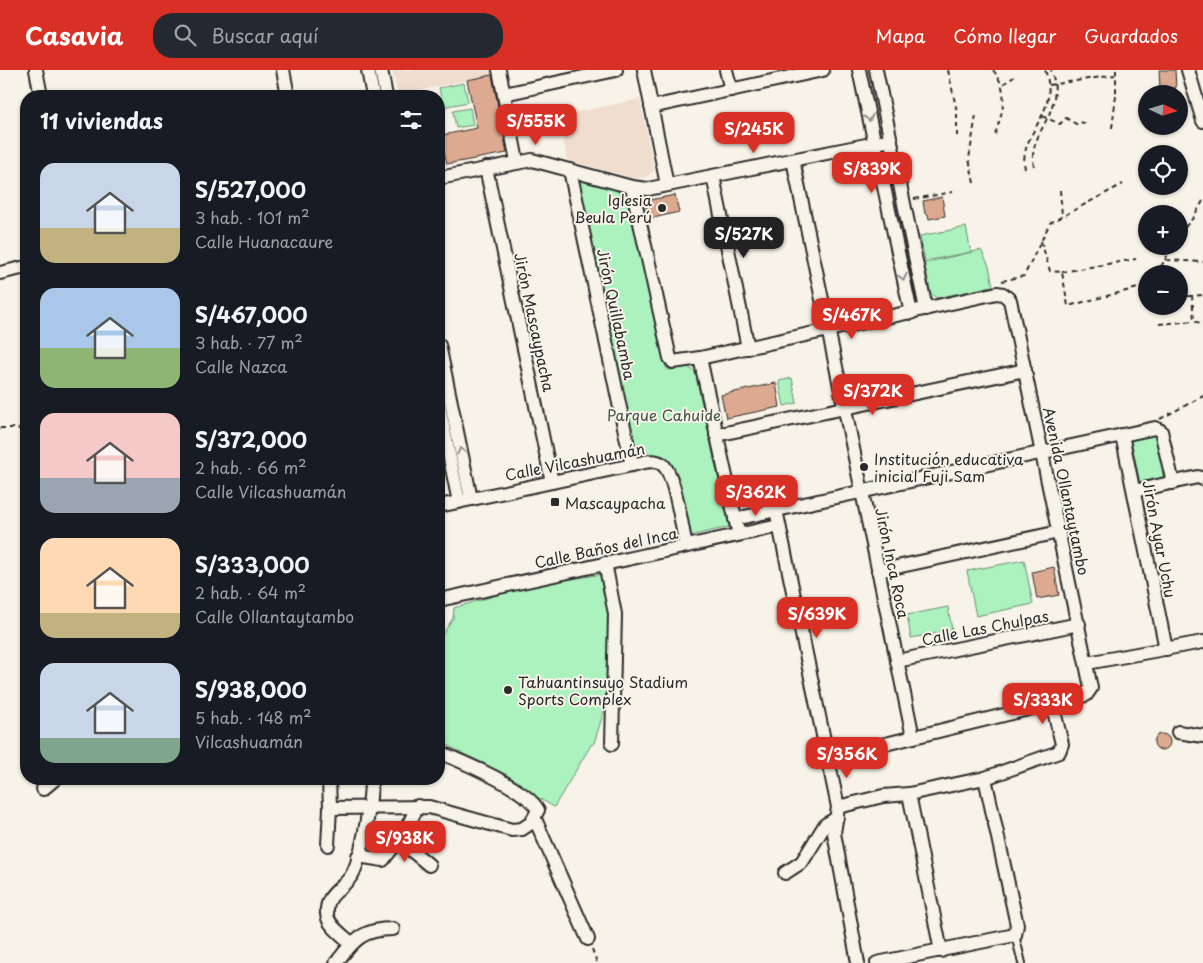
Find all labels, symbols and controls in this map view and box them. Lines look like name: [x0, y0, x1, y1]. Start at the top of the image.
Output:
search box: [153, 13, 503, 58]
text: Casavia: [25, 17, 123, 53]
icon: search: [171, 21, 199, 49]
text: Buscar aquí: [211, 21, 318, 49]
text: Mapa: [876, 22, 925, 49]
text: Cómo llegar: [953, 22, 1056, 49]
text: Guardados: [1084, 22, 1178, 49]
north arrow: [1138, 85, 1188, 135]
map controls: [1138, 85, 1188, 315]
text: 11 viviendas: [40, 104, 163, 136]
pin: S/555K: [495, 104, 577, 146]
icon: filters: [397, 106, 425, 134]
text: S/555K: [507, 108, 565, 132]
pin: S/245K: [713, 112, 795, 154]
one-way arrow: [864, 113, 874, 122]
text: S/245K: [724, 116, 784, 140]
button: locate: [1138, 145, 1188, 195]
pin: S/839K: [831, 152, 913, 194]
text: S/839K: [843, 156, 901, 180]
text: S/527,000: [195, 173, 306, 205]
icon: home: [80, 183, 140, 243]
place label: Iglesia Beula Perú: [574, 188, 653, 228]
marker: Iglesia Beula Perú: [656, 202, 668, 214]
text: 3 hab. · 101 m²: [195, 205, 309, 229]
button: +: [1138, 205, 1188, 255]
pin: S/527K: [703, 216, 785, 259]
text: S/527K: [715, 221, 773, 245]
text: Calle Huanacaure: [195, 229, 333, 253]
street label: Jirón Quillabamba: [592, 246, 642, 382]
street label: Jirón Mascaypacha: [509, 250, 561, 394]
button: −: [1138, 265, 1188, 315]
one-way arrow: [898, 272, 908, 281]
text: S/467,000: [195, 298, 308, 330]
pin: S/467K: [811, 298, 893, 340]
text: S/467K: [823, 302, 881, 326]
icon: home: [80, 308, 140, 368]
text: 3 hab. · 77 m²: [195, 330, 303, 354]
text: Calle Nazca: [195, 354, 287, 378]
pin: S/372K: [832, 374, 914, 416]
text: S/372K: [843, 378, 903, 402]
park label: Parque Cahuide: [607, 403, 721, 426]
street label: Avenida Ollantaytambo: [1038, 405, 1096, 577]
text: S/372,000: [195, 423, 307, 455]
icon: home: [80, 433, 140, 493]
street label: Calle Vilcashuamán: [503, 436, 647, 486]
one-way arrow: [457, 447, 467, 456]
place label: Institución educativa inicial Fuji Sam: [874, 447, 1024, 487]
text: 2 hab. · 66 m²: [195, 455, 307, 479]
marker: Institución educativa inicial Fuji Sam: [858, 461, 870, 473]
pin: S/362K: [715, 474, 797, 517]
street label: Jirón Ayar Uchu: [1137, 478, 1183, 600]
text: Calle Vilcashuamán: [195, 479, 347, 503]
text: S/362K: [726, 479, 786, 503]
place label: Mascaypacha: [565, 491, 666, 514]
marker: Mascaypacha: [549, 496, 561, 508]
street label: Jirón Inca Roca: [870, 506, 916, 620]
street label: Calle Baños del Inca: [532, 521, 680, 573]
text: S/333,000: [195, 548, 310, 580]
icon: home: [80, 558, 140, 618]
text: 2 hab. · 64 m²: [195, 580, 306, 604]
pin: S/639K: [776, 596, 858, 639]
text: S/639K: [788, 601, 846, 625]
street label: Calle Las Chulpas: [920, 603, 1050, 651]
text: Calle Ollantaytambo: [195, 604, 354, 628]
place label: Tahuantinsuyo Stadium Sports Complex: [518, 670, 688, 710]
text: S/938,000: [195, 673, 307, 705]
pin: S/333K: [1002, 682, 1084, 725]
icon: home: [80, 683, 140, 743]
marker: Tahuantinsuyo Stadium Sports Complex: [502, 684, 514, 696]
text: S/333K: [1013, 687, 1073, 711]
text: 5 hab. · 148 m²: [195, 705, 312, 729]
text: Vilcashuamán: [195, 729, 303, 753]
pin: S/356K: [806, 736, 888, 779]
text: S/356K: [817, 741, 877, 765]
pin: S/938K: [364, 820, 446, 863]
text: S/938K: [376, 825, 434, 849]

